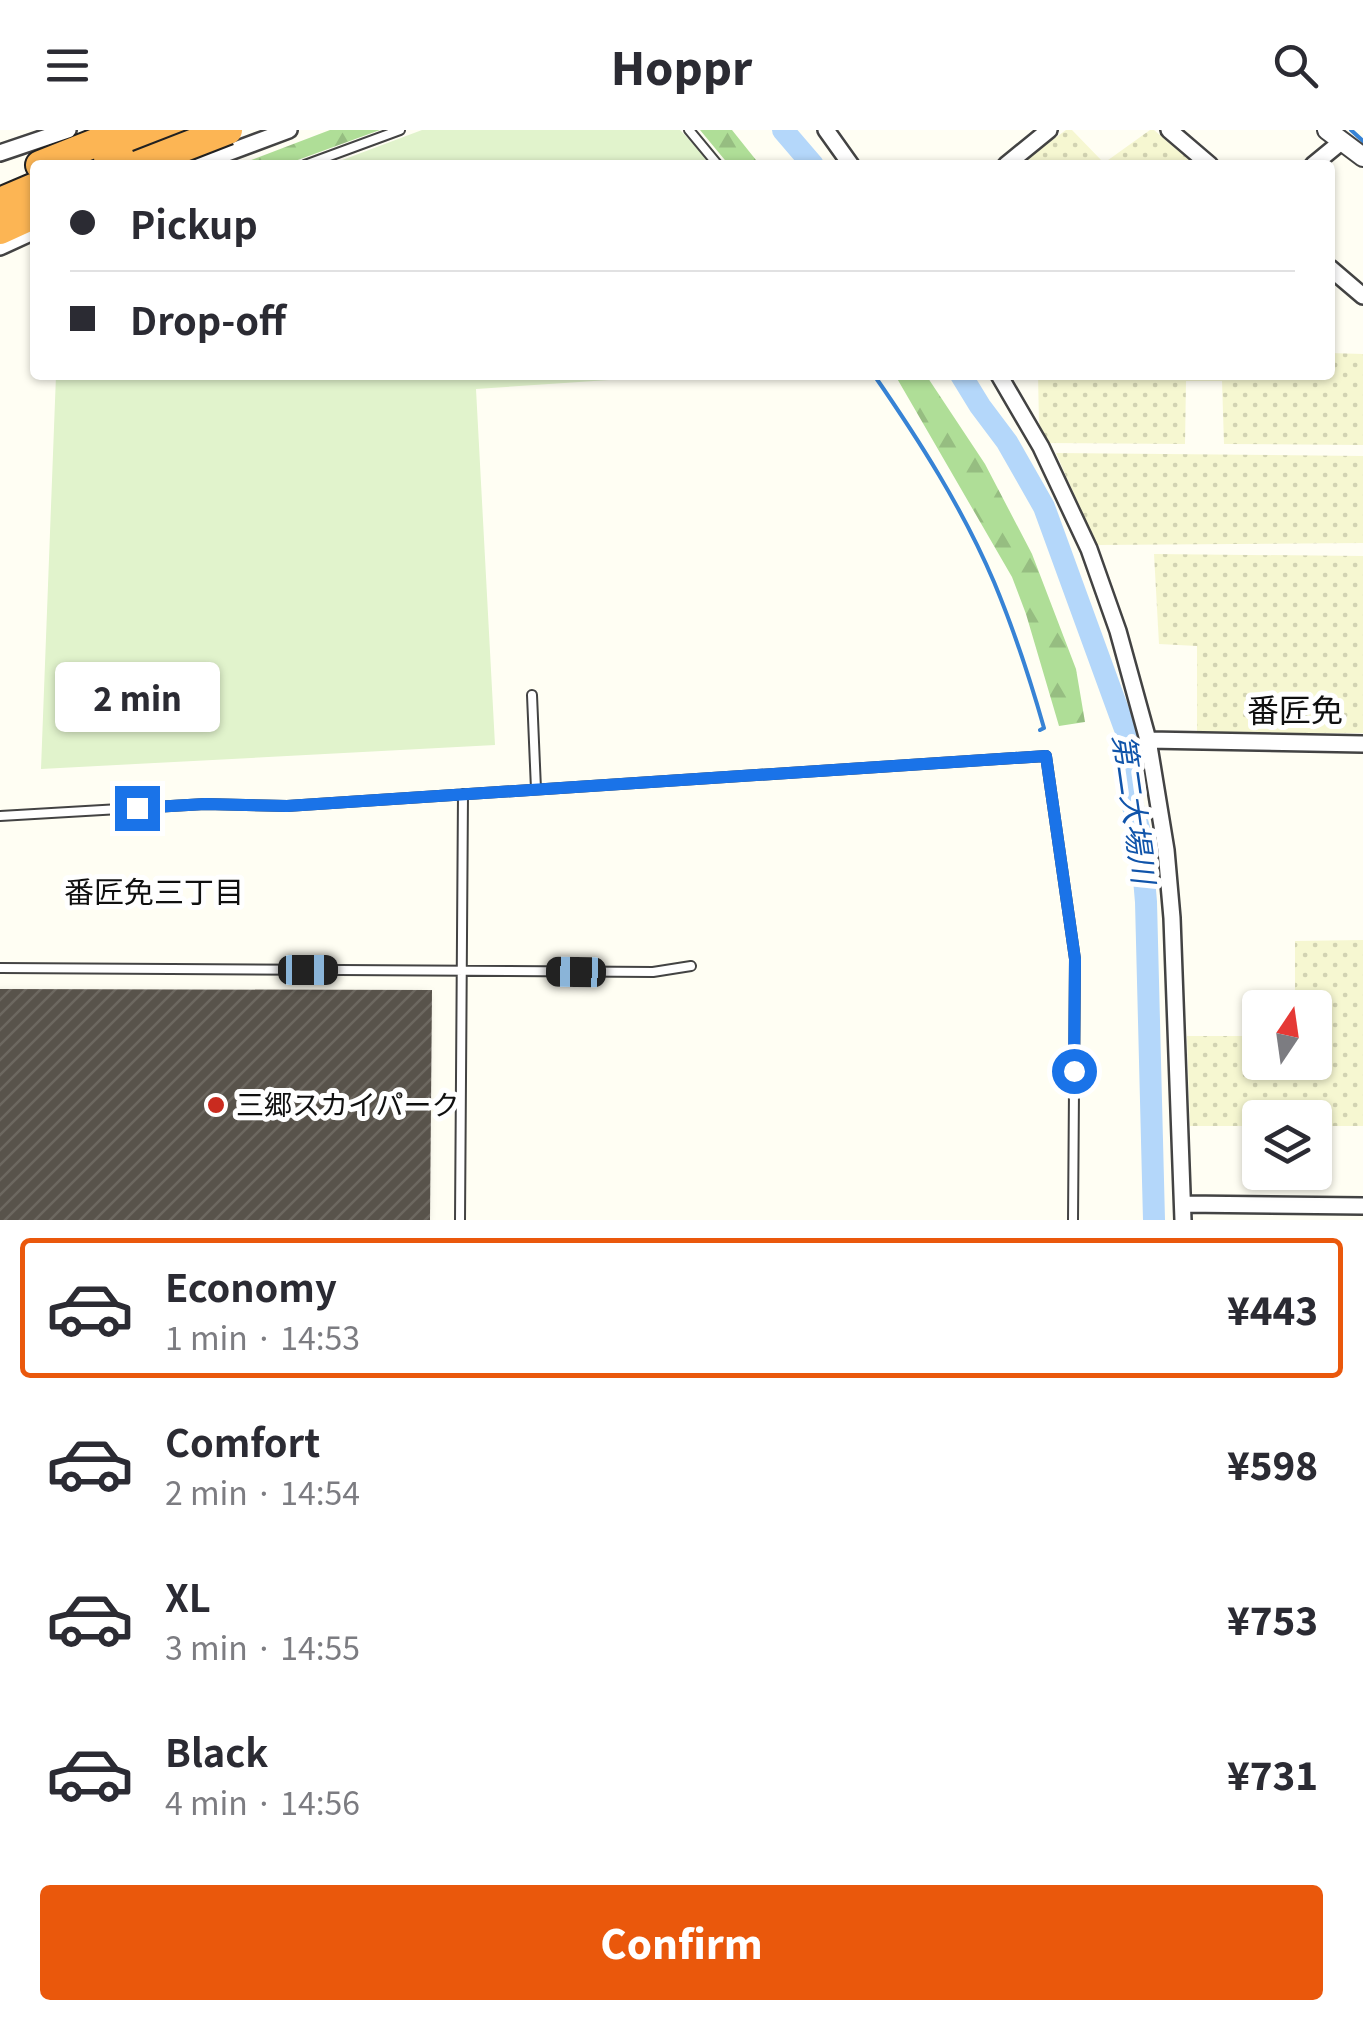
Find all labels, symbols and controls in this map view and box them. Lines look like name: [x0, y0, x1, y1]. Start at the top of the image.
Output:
text: Hoppr: [611, 33, 752, 98]
icon: menu: [40, 38, 95, 93]
icon: search: [1268, 38, 1323, 93]
text: Pickup: [130, 195, 258, 250]
text: Drop-off: [130, 291, 286, 346]
callout: 2 min: [54, 663, 220, 733]
text: 2 min: [93, 674, 182, 720]
district label: 番匠免: [1247, 685, 1343, 731]
water label: 第二大場川: [1104, 731, 1169, 889]
route end: [115, 786, 160, 831]
district label: 番匠免三丁目: [64, 868, 244, 912]
car: [278, 955, 338, 985]
car: [546, 956, 606, 988]
north arrow: [1242, 990, 1332, 1080]
map controls: [1242, 990, 1332, 1190]
route start: [1052, 1049, 1097, 1094]
place label: 三郷スカイパーク: [236, 1083, 459, 1123]
marker: 三郷スカイパーク: [205, 1094, 227, 1116]
button: layers: [1242, 1100, 1332, 1190]
text: Economy: [165, 1258, 337, 1313]
icon: car: [45, 1263, 135, 1353]
text: ¥443: [1227, 1281, 1318, 1336]
text: 1 min · 14:53: [165, 1313, 360, 1359]
text: Comfort: [165, 1413, 320, 1468]
icon: car: [45, 1418, 135, 1508]
text: ¥598: [1227, 1436, 1318, 1491]
text: 2 min · 14:54: [165, 1468, 360, 1514]
text: XL: [165, 1568, 211, 1623]
icon: car: [45, 1573, 135, 1663]
text: ¥753: [1227, 1591, 1318, 1646]
text: 3 min · 14:55: [165, 1623, 360, 1669]
text: Black: [165, 1723, 268, 1778]
icon: car: [45, 1728, 135, 1818]
text: ¥731: [1227, 1746, 1318, 1801]
text: 4 min · 14:56: [165, 1778, 360, 1824]
button: Confirm: [40, 1885, 1323, 2000]

